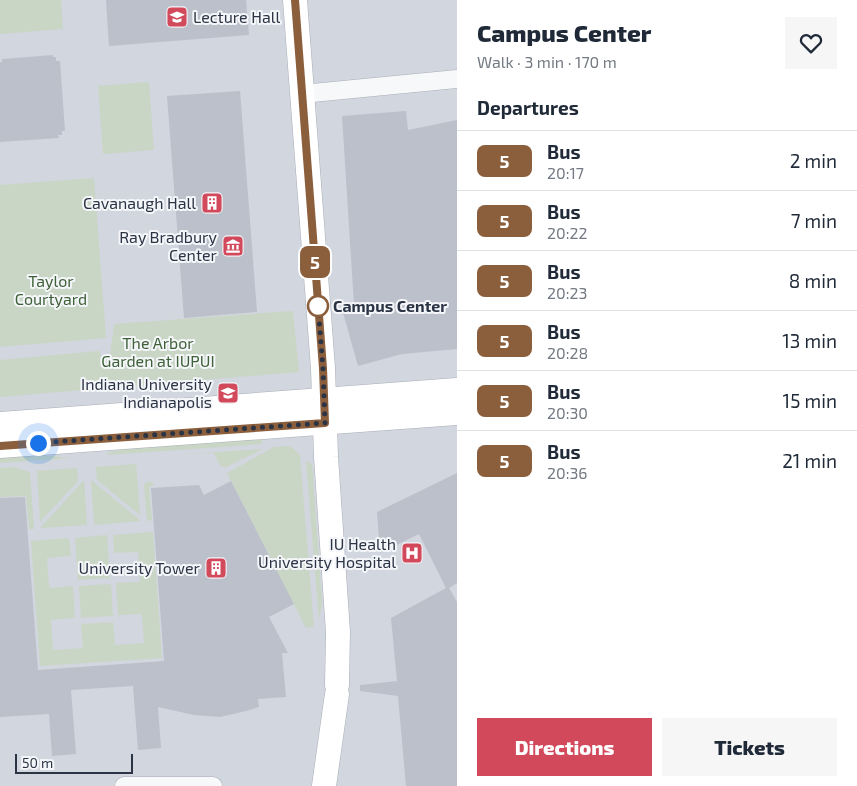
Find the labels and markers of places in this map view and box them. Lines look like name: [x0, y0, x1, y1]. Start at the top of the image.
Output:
school or university icon: Lecture Hall: [165, 5, 189, 29]
place label: Lecture Hall: [193, 7, 280, 26]
building icon: Cavanaugh Hall: [200, 191, 224, 215]
place label: Cavanaugh Hall: [83, 193, 196, 212]
place label: Ray Bradbury Center: [119, 227, 218, 264]
museum icon: Ray Bradbury Center: [221, 234, 245, 258]
marker: Campus Center: [307, 295, 329, 317]
place label: Campus Center: [333, 296, 447, 315]
place label: Indiana University Indianapolis: [81, 374, 213, 411]
school or university icon: Indiana University Indianapolis: [216, 381, 240, 405]
place label: IU Health University Hospital: [258, 534, 396, 571]
hospital icon: IU Health University Hospital: [400, 541, 424, 565]
building icon: University Tower: [204, 556, 228, 580]
place label: University Tower: [78, 558, 201, 577]

